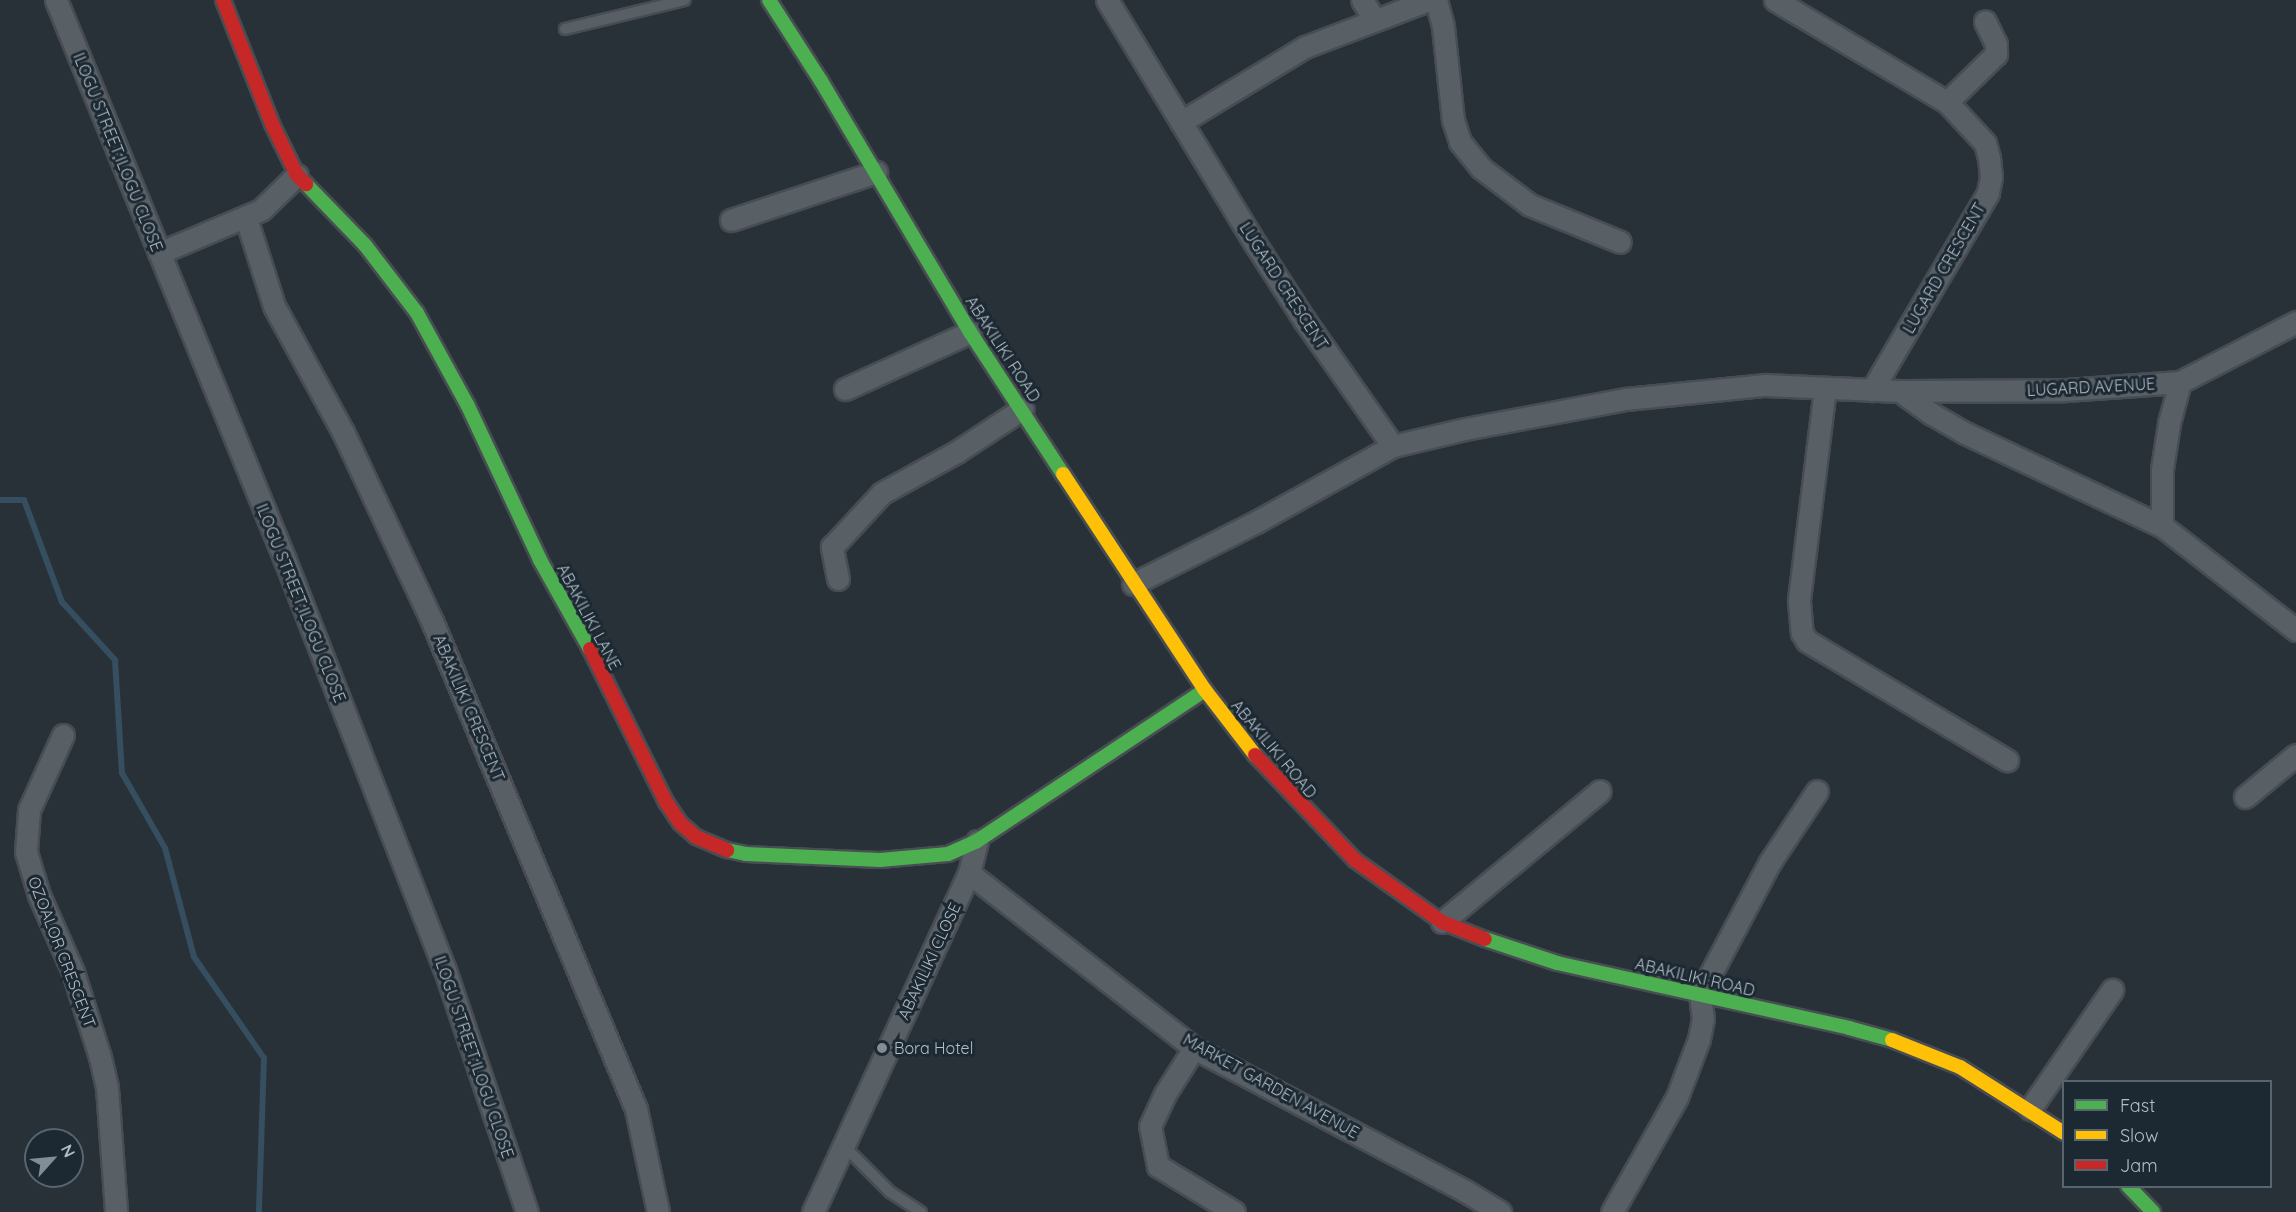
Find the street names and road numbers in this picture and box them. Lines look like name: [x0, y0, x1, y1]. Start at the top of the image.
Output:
street label: ILOGU STREET;ILOGU CLOSE: [69, 50, 167, 254]
street label: LUGARD CRESCENT: [1899, 199, 1989, 337]
street label: LUGARD CRESCENT: [1236, 219, 1332, 353]
street label: ABAKILIKI ROAD: [962, 293, 1044, 405]
street label: LUGARD AVENUE: [2026, 374, 2156, 400]
street label: ILOGU STREET;ILOGU CLOSE: [252, 501, 350, 705]
street label: ABAKILIKI LANE: [553, 561, 625, 673]
street label: ABAKILIKI CRESCENT: [429, 632, 509, 784]
street label: ABAKILIKI ROAD: [1227, 696, 1321, 802]
street label: OZOALOR CRESCENT: [24, 874, 100, 1030]
street label: ABAKILIKI CLOSE: [894, 900, 964, 1022]
street label: ILOGU STREET;ILOGU CLOSE: [430, 953, 518, 1161]
street label: ABAKILIKI ROAD: [1633, 954, 1757, 1000]
street label: MARKET GARDEN AVENUE: [1180, 1030, 1362, 1142]

